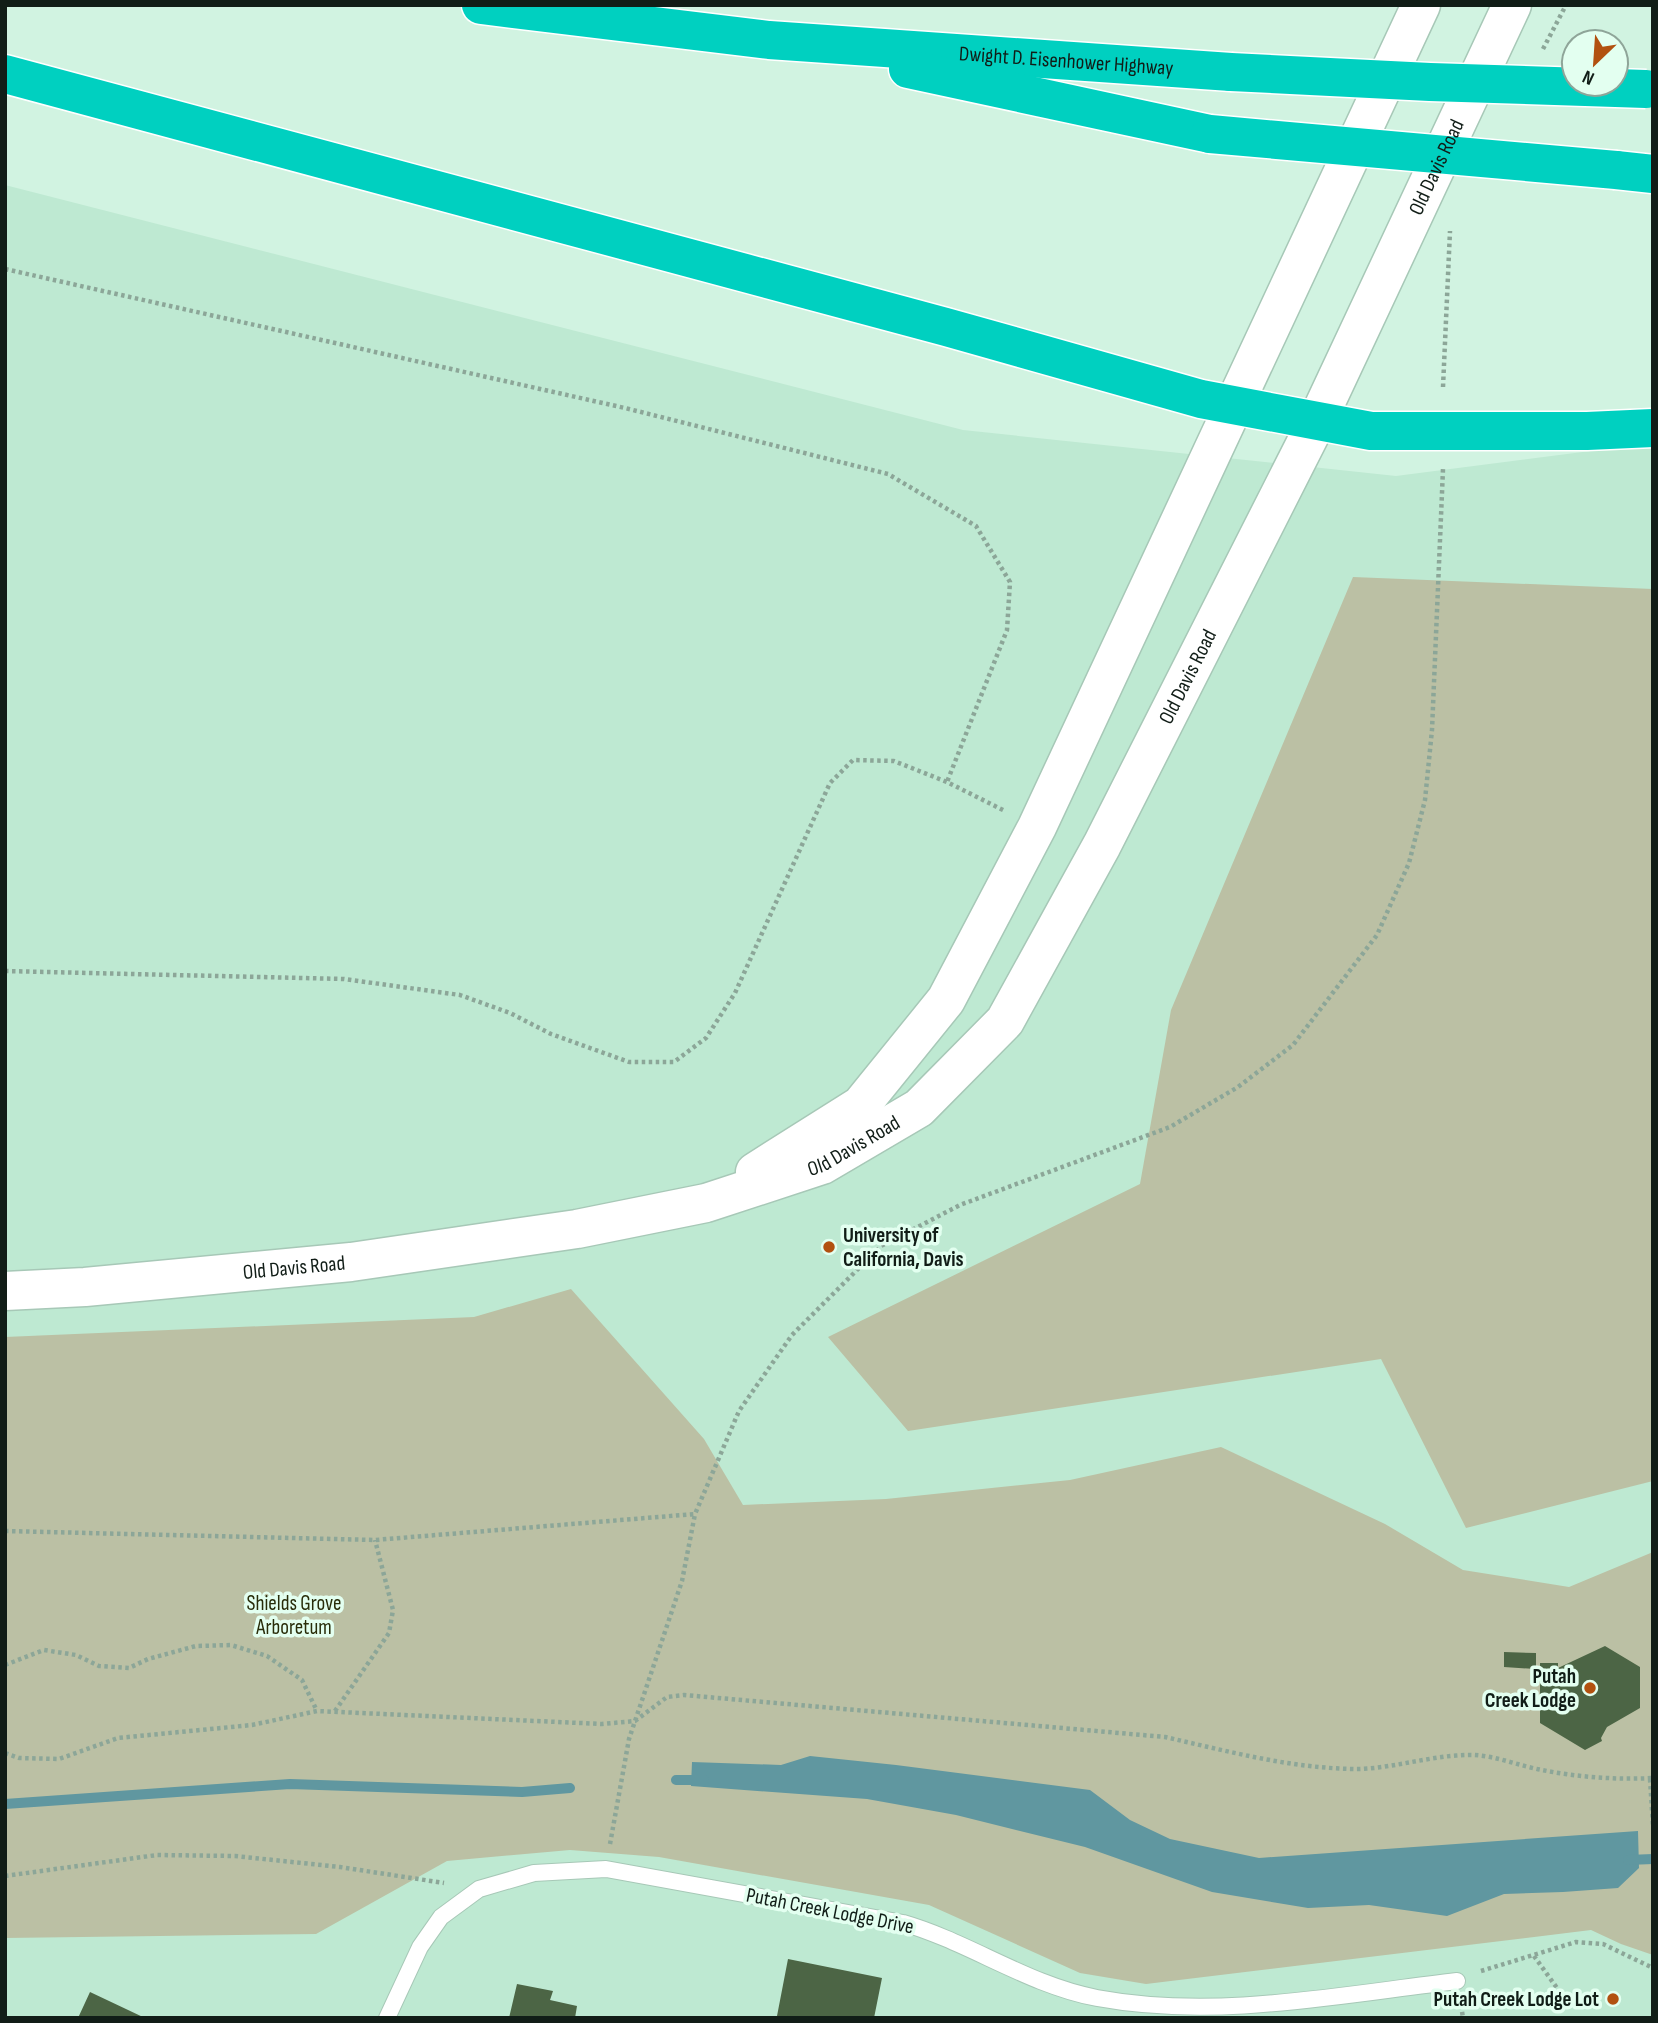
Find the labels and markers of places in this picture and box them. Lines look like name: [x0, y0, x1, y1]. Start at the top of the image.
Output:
place label: University of California, Davis: [843, 1223, 964, 1272]
marker: University of California, Davis: [821, 1239, 837, 1255]
place label: Putah Creek Lodge: [1485, 1664, 1576, 1713]
marker: Putah Creek Lodge: [1582, 1680, 1598, 1696]
place label: Putah Creek Lodge Lot: [1434, 1987, 1599, 2012]
marker: Putah Creek Lodge Lot: [1605, 1991, 1621, 2007]

